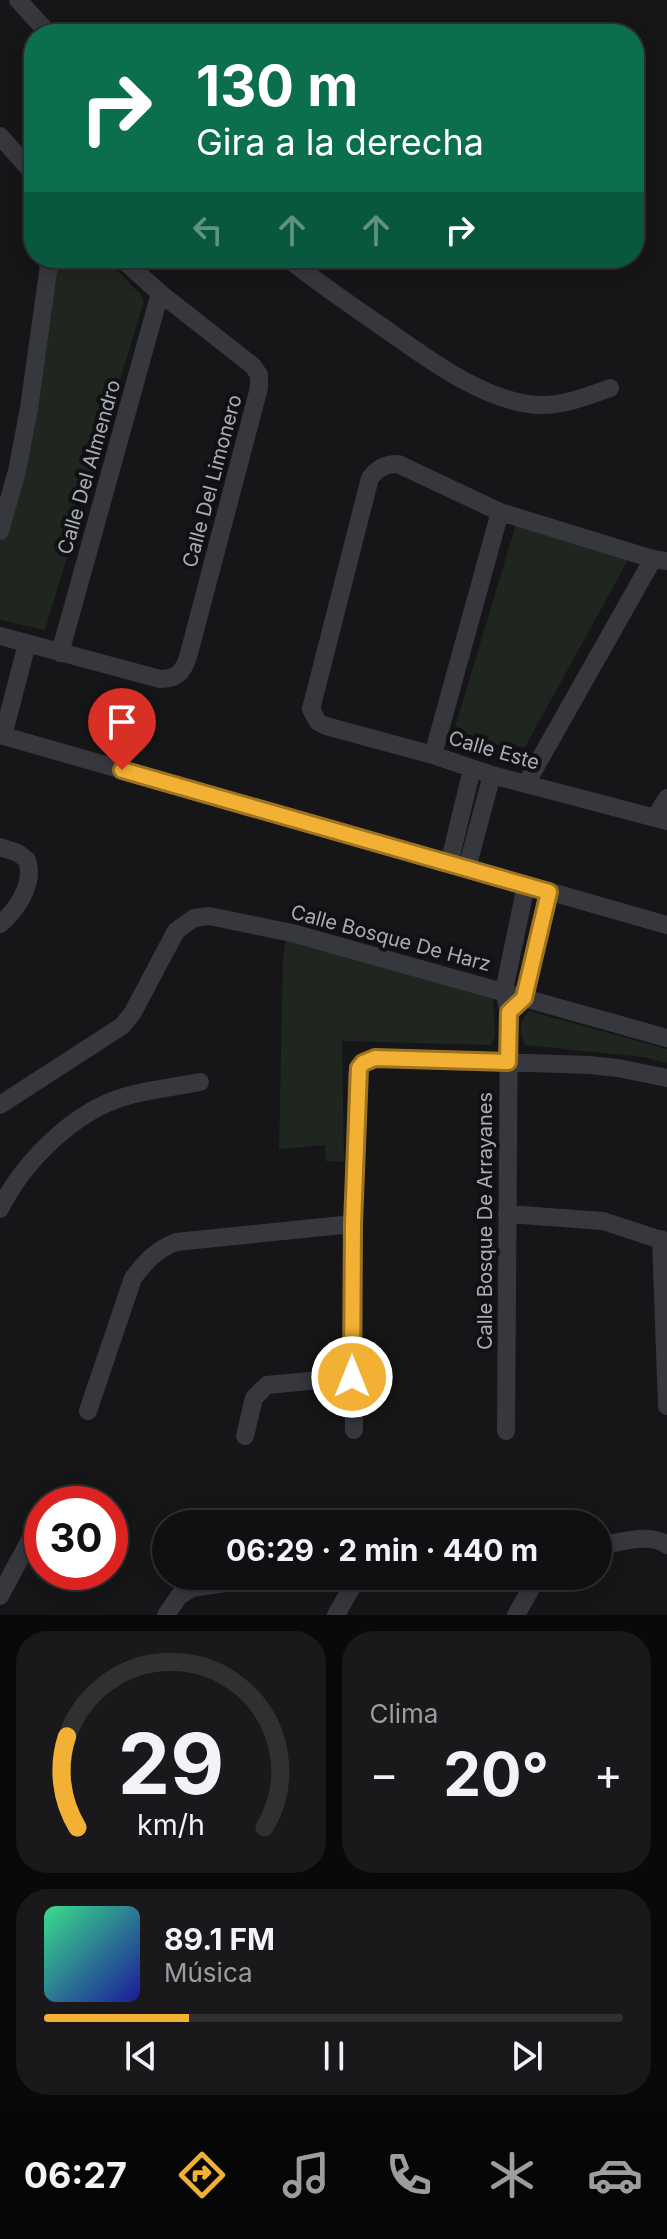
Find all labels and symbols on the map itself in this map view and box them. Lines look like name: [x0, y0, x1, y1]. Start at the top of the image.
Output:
street label: Calle Del Almendro: [53, 377, 125, 557]
street label: Calle Del Limonero: [177, 392, 247, 570]
pin: [88, 688, 156, 770]
street label: Calle Este: [446, 726, 542, 774]
street label: Calle Bosque De Harz: [288, 900, 494, 976]
street label: Calle Bosque De Arrayanes: [473, 1092, 497, 1350]
position arrow: [310, 1335, 394, 1419]
speed limit sign: 30: [24, 1486, 128, 1590]

